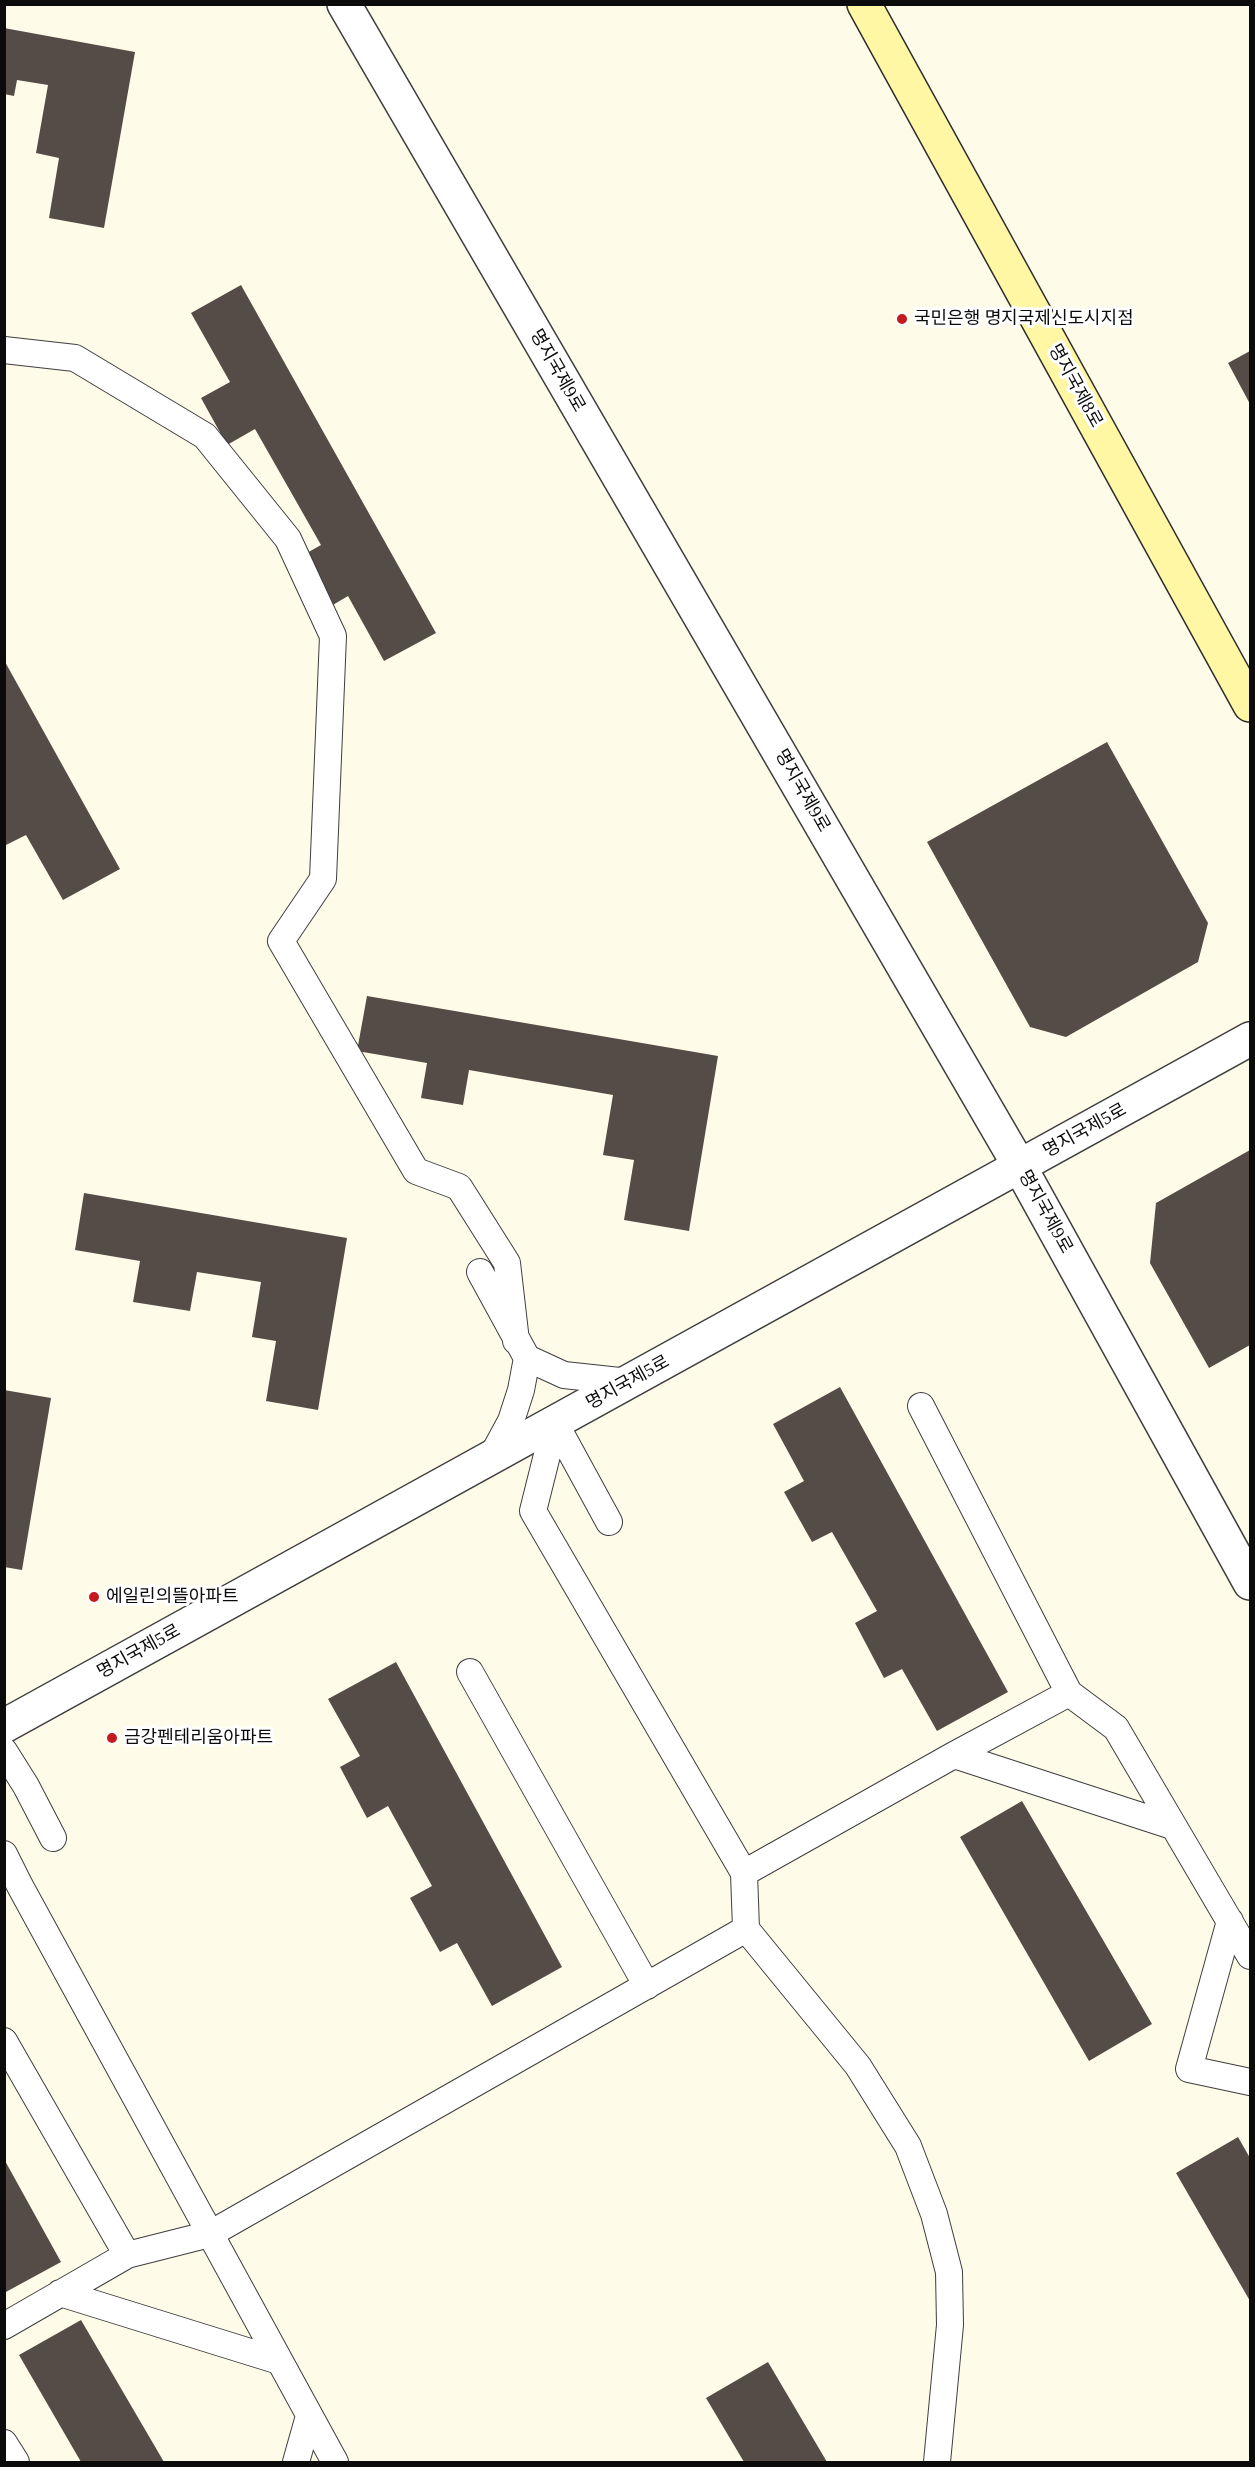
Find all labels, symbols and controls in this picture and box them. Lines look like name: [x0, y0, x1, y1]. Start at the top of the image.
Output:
place label: 국민은행 명지국제신도시지점: [914, 308, 1134, 330]
marker: 국민은행 명지국제신도시지점: [895, 312, 909, 326]
street label: 명지국제9로: [525, 326, 589, 416]
street label: 명지국제8로: [1043, 341, 1107, 431]
street label: 명지국제9로: [770, 746, 834, 836]
street label: 명지국제5로: [1040, 1099, 1130, 1163]
street label: 명지국제9로: [1013, 1167, 1077, 1257]
street label: 명지국제5로: [583, 1351, 673, 1415]
place label: 에일린의뜰아파트: [106, 1586, 238, 1608]
marker: 에일린의뜰아파트: [87, 1590, 101, 1604]
street label: 명지국제5로: [94, 1620, 184, 1684]
place label: 금강펜테리움아파트: [124, 1727, 273, 1749]
marker: 금강펜테리움아파트: [105, 1731, 119, 1745]

